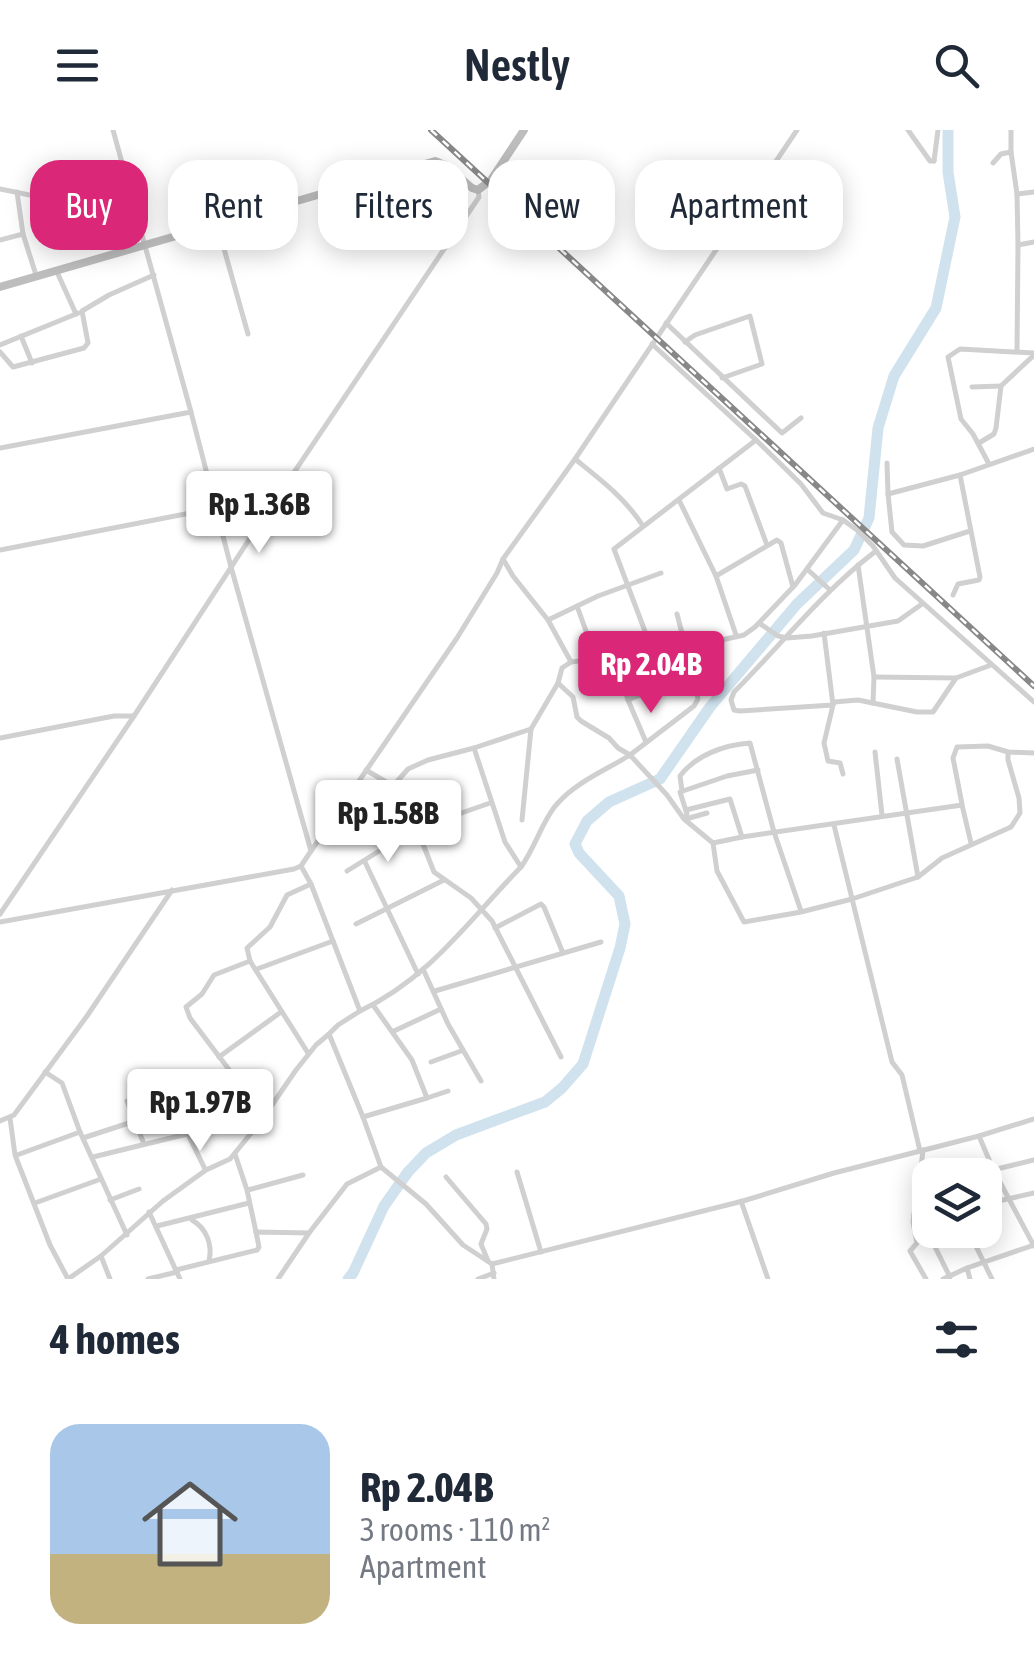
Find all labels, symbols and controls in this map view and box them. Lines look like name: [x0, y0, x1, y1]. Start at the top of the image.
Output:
icon: menu: [50, 38, 105, 93]
icon: search: [929, 38, 984, 93]
text: Nestly: [464, 39, 570, 91]
chip: Buy: [30, 160, 148, 250]
chip: Rent: [168, 160, 298, 250]
chip: Filters: [318, 160, 468, 250]
chip: New: [488, 160, 615, 250]
chip: Apartment: [635, 160, 843, 250]
pin: Rp 1.36B: [156, 471, 362, 556]
text: Rp 1.36B: [208, 485, 310, 522]
pin: Rp 2.04B: [548, 631, 754, 716]
text: Rp 2.04B: [600, 645, 702, 682]
pin: Rp 1.58B: [285, 780, 491, 865]
text: Rp 1.58B: [337, 794, 439, 831]
pin: Rp 1.97B: [97, 1069, 303, 1154]
text: Rp 1.97B: [149, 1083, 251, 1120]
map controls: [912, 1158, 1002, 1248]
button: layers: [912, 1158, 1002, 1248]
icon: filters: [929, 1312, 984, 1367]
text: 4 homes: [50, 1315, 180, 1363]
text: Rp 2.04B: [360, 1463, 493, 1511]
icon: home: [130, 1464, 250, 1584]
text: 3 rooms · 110 m²: [360, 1511, 550, 1548]
text: Apartment: [360, 1548, 486, 1585]

